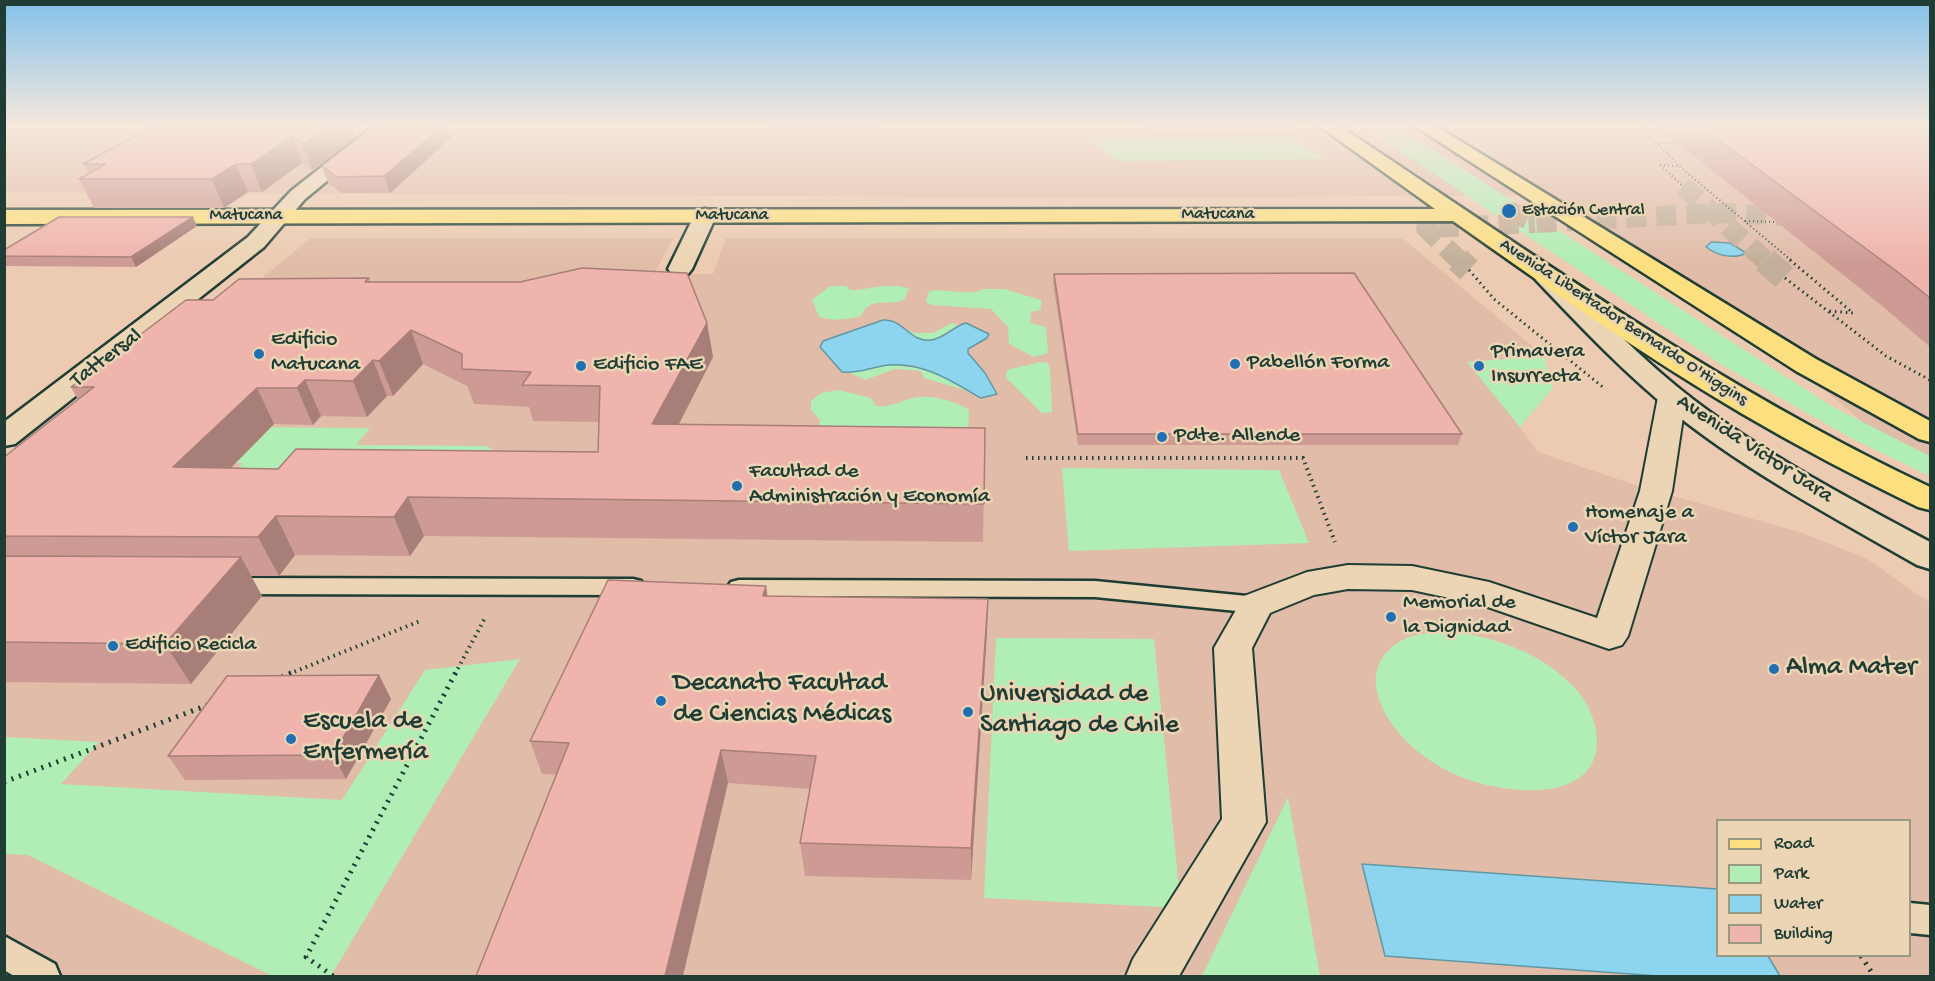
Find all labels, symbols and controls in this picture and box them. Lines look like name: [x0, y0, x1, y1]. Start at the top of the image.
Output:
place label: Estación Central: [1522, 200, 1645, 222]
marker: Estación Central: [1500, 202, 1518, 220]
street label: Matucana: [1182, 204, 1254, 226]
street label: Matucana: [210, 205, 282, 227]
street label: Matucana: [696, 205, 768, 227]
street label: Avenida Libertador Bernardo O'Higgins: [1495, 235, 1751, 411]
street label: Tattersal: [66, 324, 148, 394]
place label: Edificio Matucana: [271, 328, 360, 380]
place label: Primavera Insurrecta: [1491, 340, 1585, 392]
marker: Edificio Matucana: [252, 347, 266, 361]
place label: Pabellón Forma: [1247, 351, 1389, 377]
place label: Edificio FAE: [593, 353, 703, 379]
marker: Pabellón Forma: [1228, 357, 1242, 371]
marker: Edificio FAE: [574, 359, 588, 373]
marker: Primavera Insurrecta: [1472, 359, 1486, 373]
street label: Avenida Víctor Jara: [1671, 390, 1837, 510]
place label: Pdte. Allende: [1174, 424, 1300, 450]
marker: Pdte. Allende: [1155, 430, 1169, 444]
place label: Facultad de Administración y Economía: [749, 460, 990, 512]
marker: Facultad de Administración y Economía: [730, 479, 744, 493]
place label: Homenaje a Víctor Jara: [1585, 501, 1694, 552]
marker: Homenaje a Víctor Jara: [1566, 520, 1580, 534]
place label: Memorial de la Dignidad: [1403, 591, 1516, 642]
marker: Memorial de la Dignidad: [1384, 610, 1398, 624]
place label: Edificio Recicla: [125, 633, 256, 659]
marker: Edificio Recicla: [106, 639, 120, 653]
place label: Alma Mater: [1786, 653, 1917, 685]
marker: Alma Mater: [1767, 662, 1781, 676]
place label: Decanato Facultad de Ciencias Médicas: [673, 669, 891, 732]
place label: Universidad de Santiago de Chile: [980, 680, 1179, 743]
marker: Decanato Facultad de Ciencias Médicas: [654, 694, 668, 708]
marker: Universidad de Santiago de Chile: [961, 705, 975, 719]
place label: Escuela de Enfermería: [303, 707, 428, 770]
marker: Escuela de Enfermería: [284, 732, 298, 746]
legend: [1716, 819, 1911, 957]
text: Road: [1774, 834, 1813, 855]
text: Park: [1774, 864, 1808, 885]
text: Water: [1774, 894, 1822, 915]
text: Building: [1774, 924, 1833, 945]

